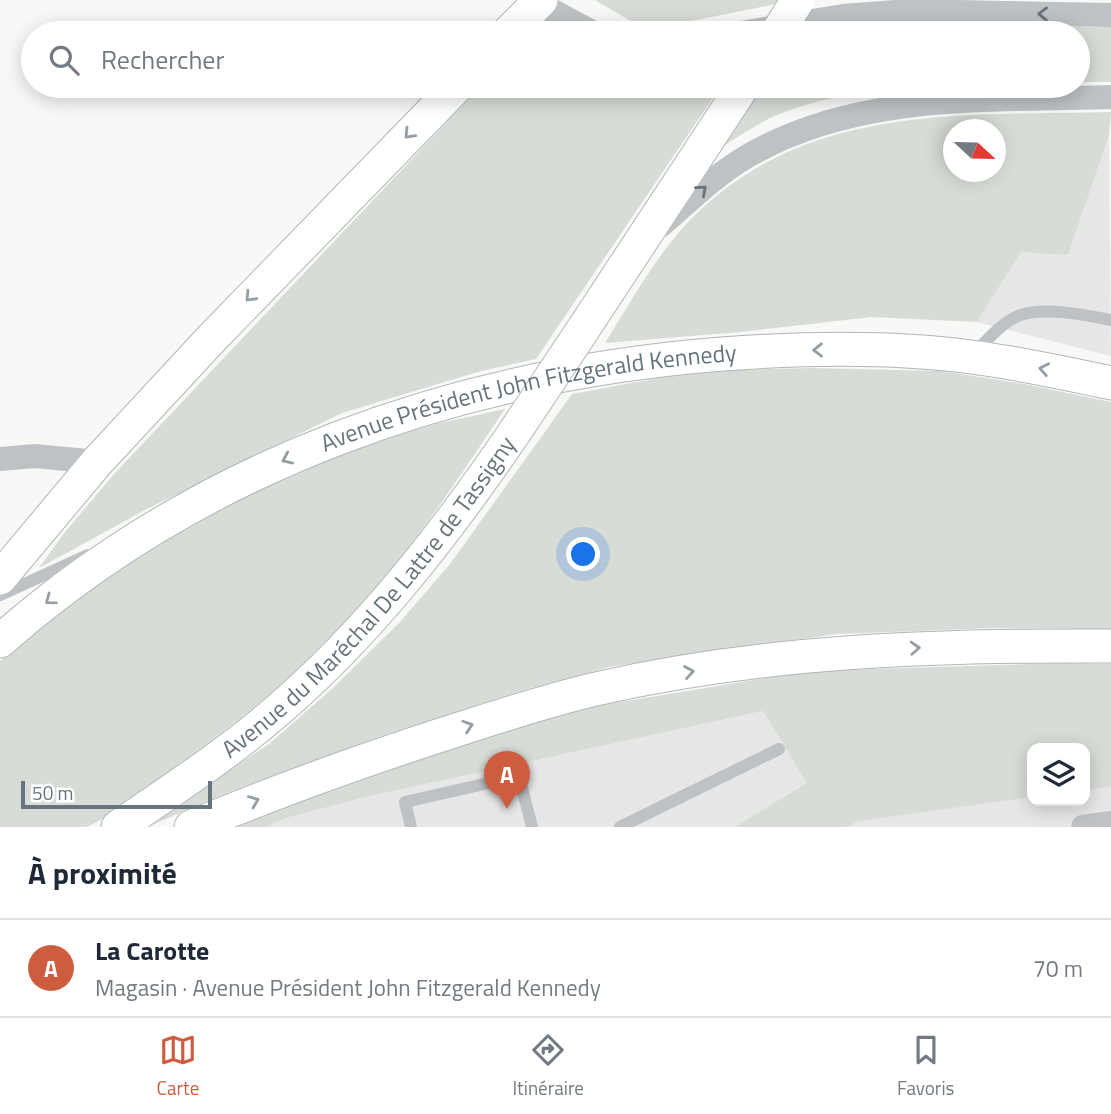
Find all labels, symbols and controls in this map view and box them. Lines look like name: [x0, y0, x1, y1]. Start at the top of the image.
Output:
one-way arrow: [1037, 6, 1048, 21]
search box: [21, 21, 1090, 98]
text: Rechercher: [101, 40, 225, 79]
icon: search: [45, 41, 83, 79]
north arrow: [943, 119, 1006, 182]
one-way arrow: [404, 126, 417, 139]
one-way arrow: [694, 186, 707, 198]
one-way arrow: [245, 289, 258, 302]
street label: Avenue Président John Fitzgerald Kennedy: [315, 334, 738, 461]
one-way arrow: [812, 342, 823, 358]
one-way arrow: [1038, 362, 1050, 377]
street label: Avenue du Maréchal De Lattre de Tassigny: [213, 428, 524, 766]
one-way arrow: [281, 451, 294, 465]
your location: [566, 537, 600, 571]
one-way arrow: [45, 592, 58, 605]
one-way arrow: [910, 641, 921, 656]
one-way arrow: [683, 665, 695, 680]
one-way arrow: [462, 720, 474, 734]
map controls: [1027, 743, 1090, 806]
button: layers: [1027, 743, 1090, 806]
pin: A: [484, 751, 530, 809]
scale bar: [21, 778, 212, 810]
text: 50 m: [32, 778, 73, 807]
one-way arrow: [247, 795, 259, 809]
text: À proximité: [28, 850, 177, 896]
text: La Carotte: [95, 931, 209, 970]
text: A: [44, 951, 58, 986]
text: 70 m: [1033, 951, 1083, 986]
text: Magasin · Avenue Président John Fitzgerald Kennedy: [95, 970, 601, 1005]
tab: Carte: [157, 1031, 199, 1102]
tab: Itinéraire: [512, 1031, 584, 1102]
tab: Favoris: [897, 1031, 954, 1102]

